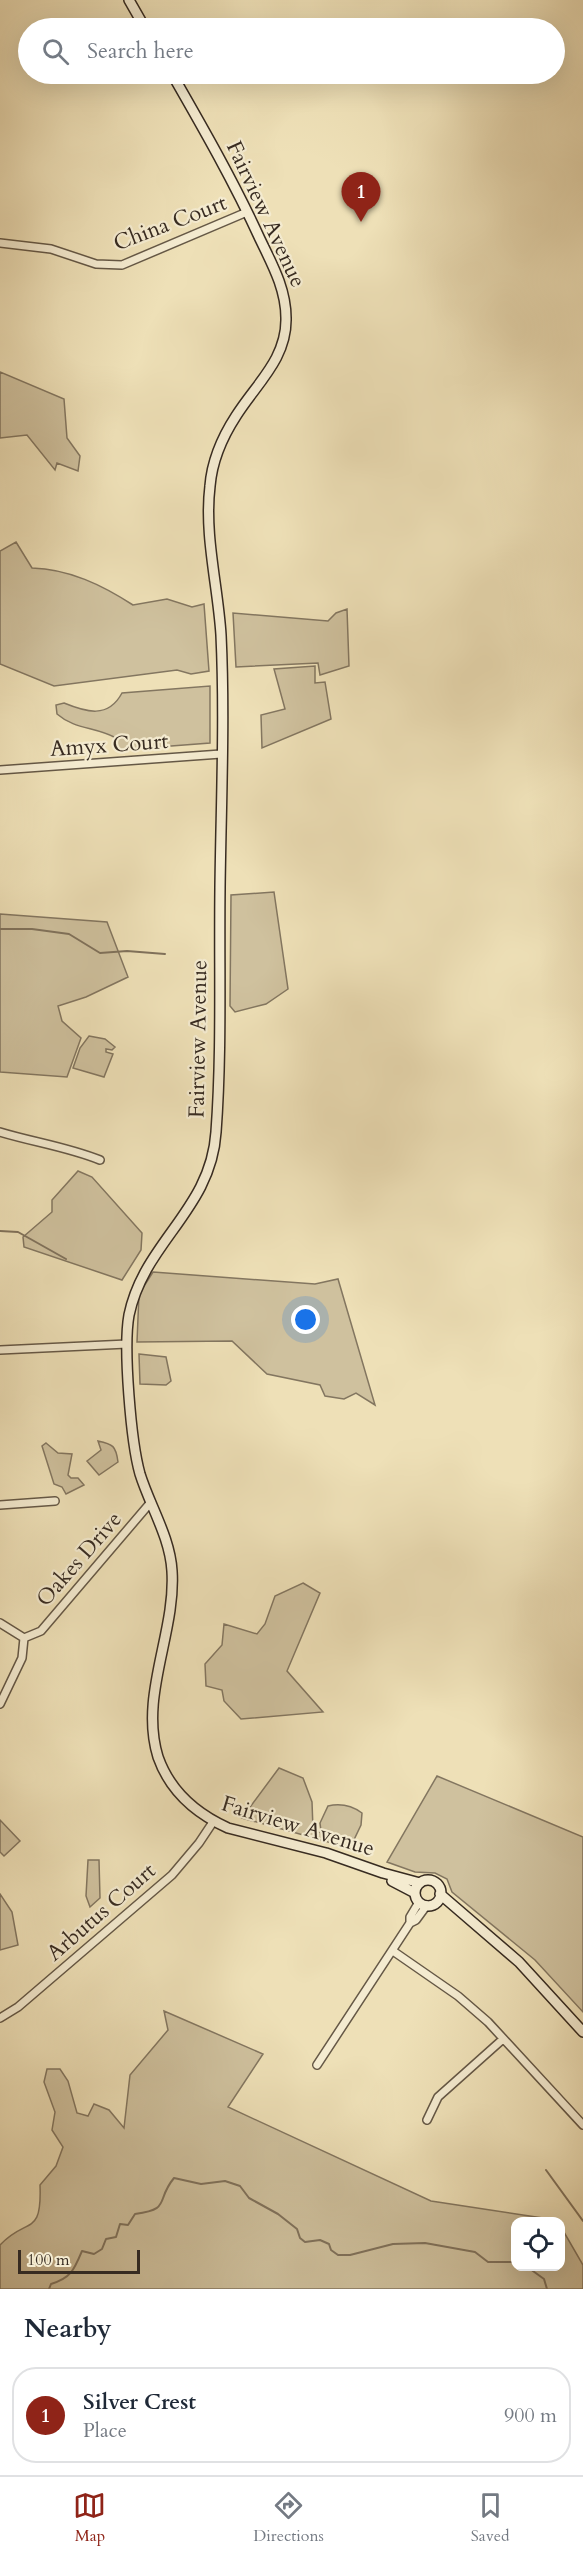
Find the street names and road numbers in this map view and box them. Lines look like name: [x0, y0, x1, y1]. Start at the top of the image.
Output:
street label: Fairview Avenue: [219, 136, 313, 292]
street label: China Court: [109, 188, 231, 258]
street label: Amyx Court: [49, 726, 169, 764]
street label: Fairview Avenue: [182, 960, 214, 1118]
street label: Oakes Drive: [29, 1505, 129, 1613]
street label: Fairview Avenue: [218, 1788, 378, 1864]
street label: Arbutus Court: [40, 1856, 162, 1968]

